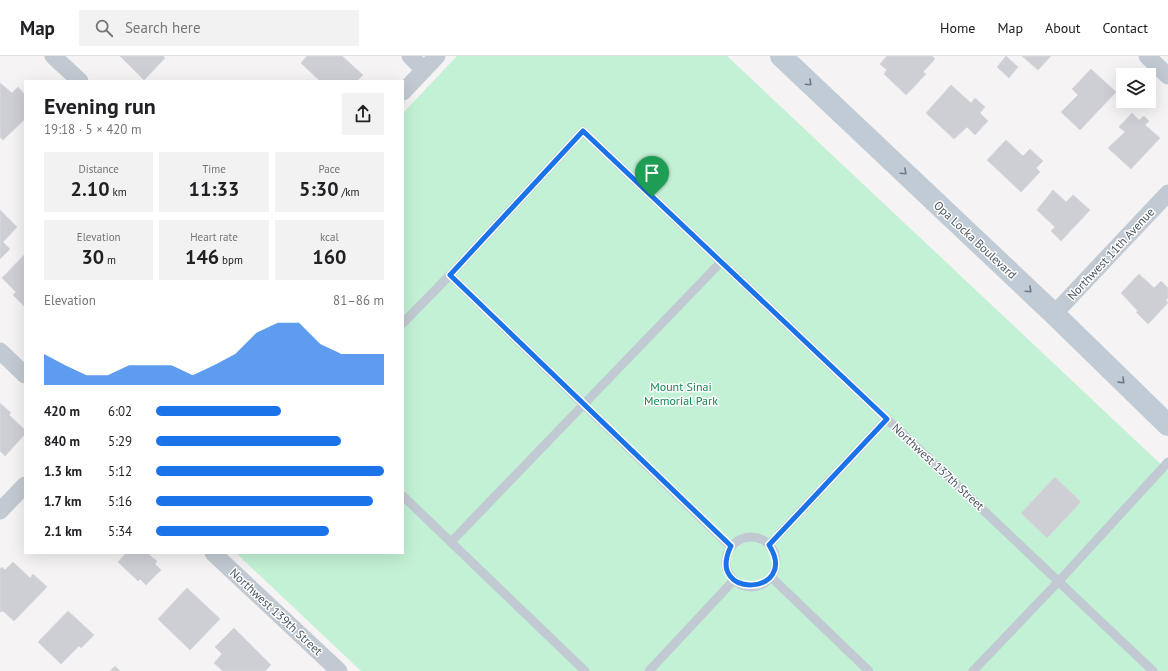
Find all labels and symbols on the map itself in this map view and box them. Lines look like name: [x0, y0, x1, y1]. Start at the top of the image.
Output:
one-way arrow: [804, 78, 812, 86]
pin: [635, 156, 669, 197]
one-way arrow: [899, 167, 907, 175]
street label: Opa Locka Boulevard: [931, 197, 1020, 282]
street label: Northwest 11th Avenue: [1064, 204, 1157, 303]
one-way arrow: [1024, 285, 1032, 293]
one-way arrow: [1117, 376, 1125, 383]
park label: Mount Sinai Memorial Park: [644, 379, 718, 408]
street label: Northwest 137th Street: [889, 420, 988, 513]
street label: Northwest 139th Street: [227, 565, 326, 658]

